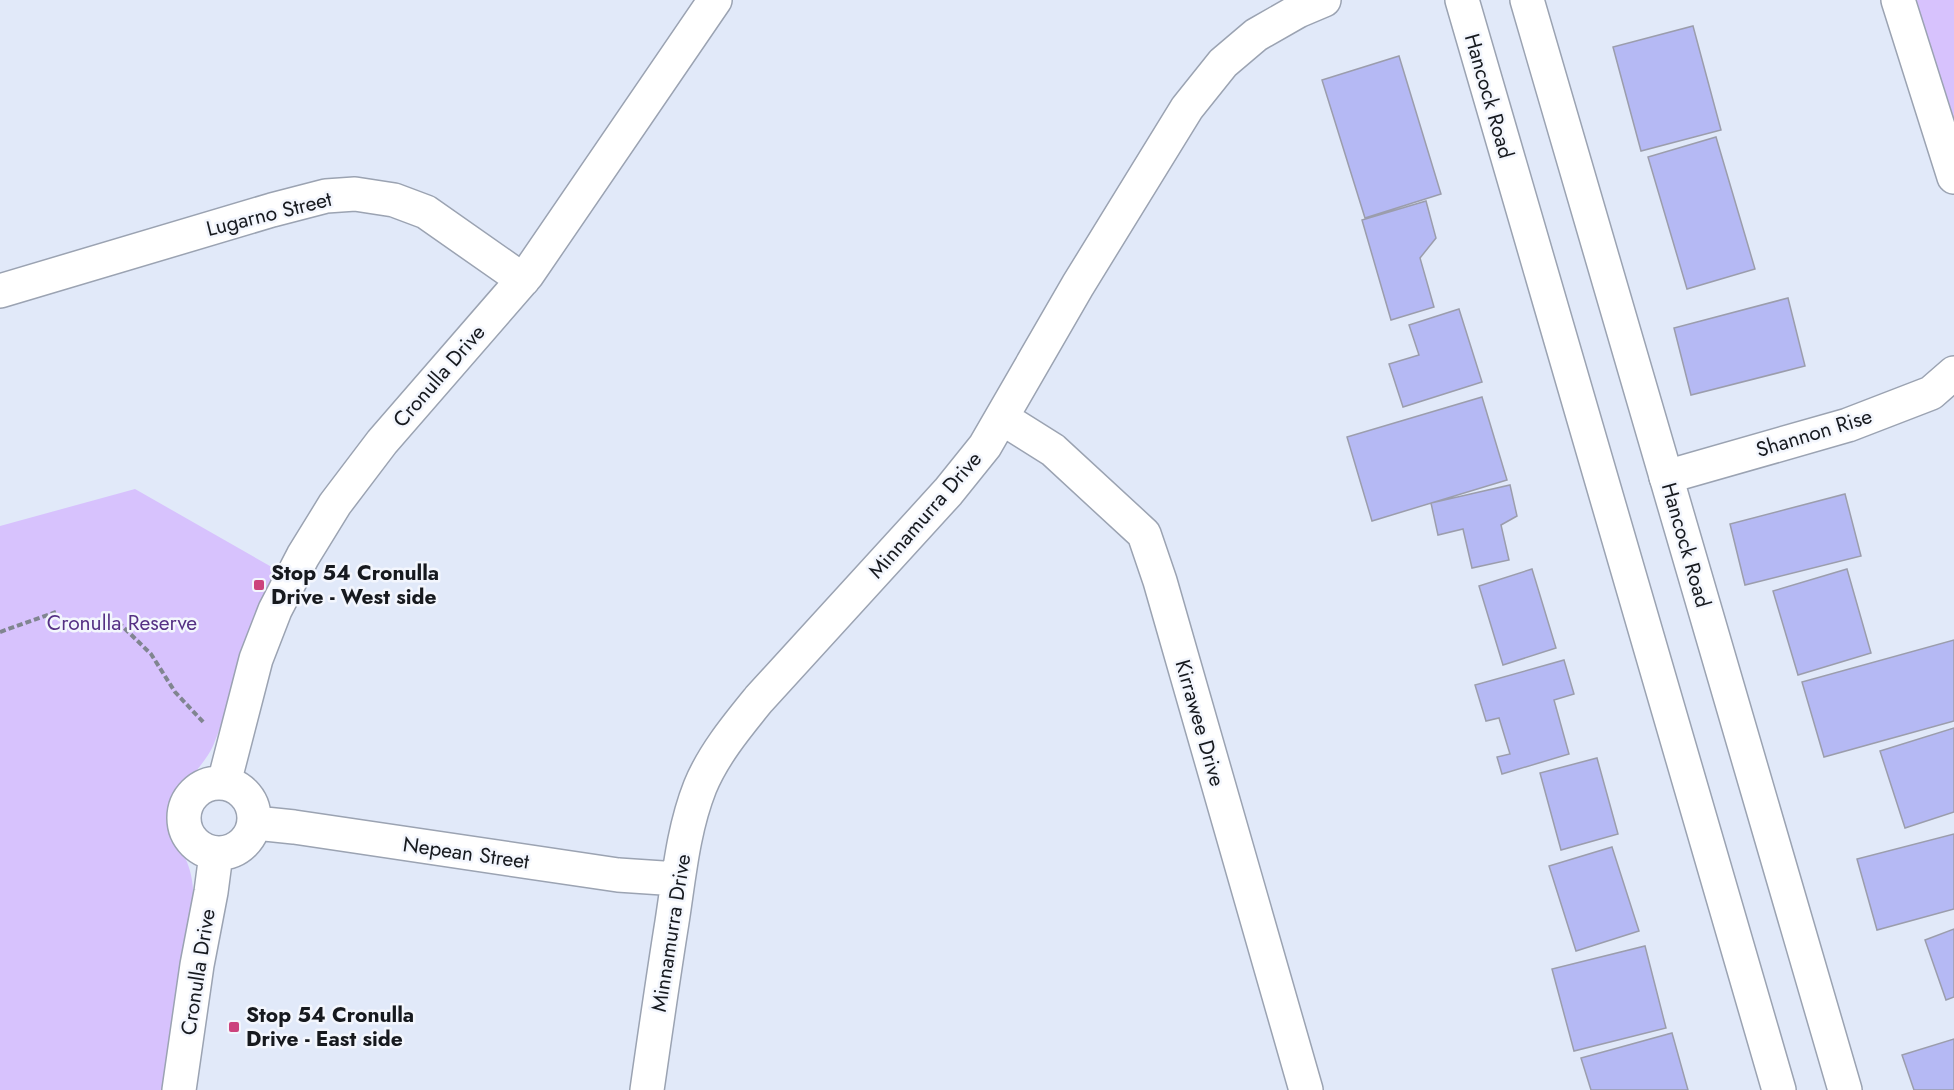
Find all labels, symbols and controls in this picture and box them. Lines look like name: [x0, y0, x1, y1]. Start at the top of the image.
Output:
street label: Hancock Road: [1457, 30, 1521, 162]
street label: Lugarno Street: [203, 184, 335, 244]
street label: Cronulla Drive: [386, 318, 492, 434]
street label: Shannon Rise: [1752, 401, 1876, 465]
street label: Minnamurra Drive: [861, 445, 989, 585]
street label: Hancock Road: [1654, 479, 1718, 611]
place label: Stop 54 Cronulla Drive - West side: [271, 558, 439, 612]
marker: Stop 54 Cronulla Drive - West side: [252, 578, 266, 592]
park label: Cronulla Reserve: [47, 608, 197, 638]
street label: Kirrawee Drive: [1168, 656, 1232, 790]
street label: Nepean Street: [401, 829, 531, 877]
street label: Minnamurra Drive: [644, 852, 698, 1014]
street label: Cronulla Drive: [173, 906, 223, 1037]
place label: Stop 54 Cronulla Drive - East side: [246, 1000, 414, 1054]
marker: Stop 54 Cronulla Drive - East side: [227, 1020, 241, 1034]

